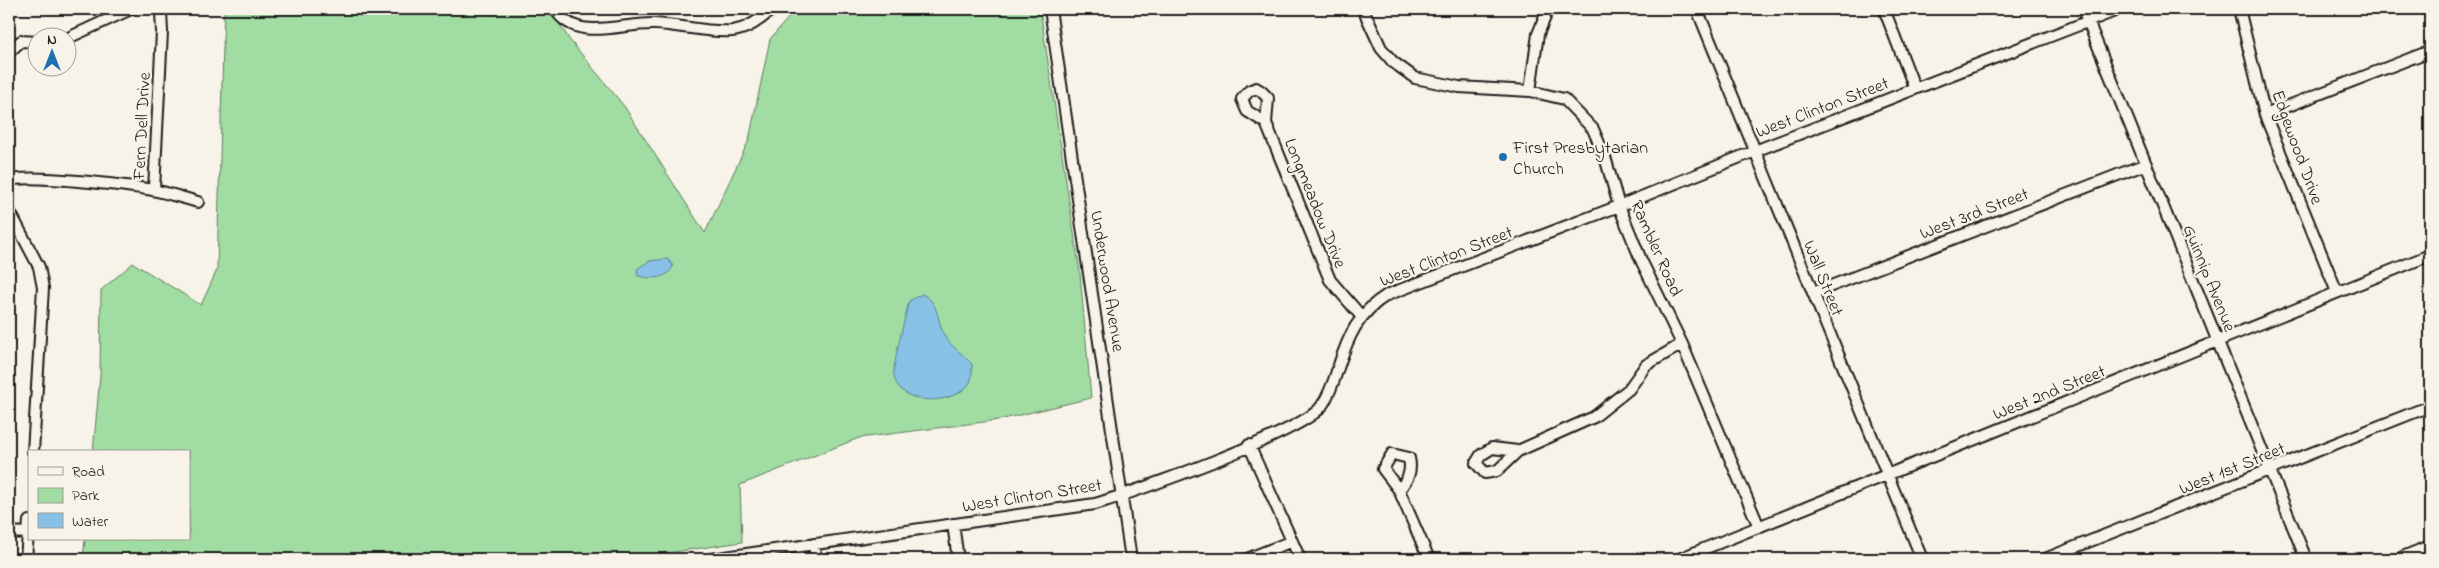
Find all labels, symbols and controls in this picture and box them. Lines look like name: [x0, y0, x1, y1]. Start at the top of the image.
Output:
north arrow: [28, 28, 78, 78]
text: N: [47, 30, 57, 51]
street label: Fern Dell Drive: [127, 71, 159, 182]
street label: West Clinton Street: [1752, 71, 1893, 146]
street label: Edgewood Drive: [2262, 87, 2329, 210]
street label: Longmeadow Drive: [1275, 135, 1352, 274]
place label: First Presbytarian Church: [1512, 136, 1648, 183]
marker: First Presbytarian Church: [1497, 151, 1509, 163]
street label: West 3rd Street: [1917, 182, 2033, 248]
street label: Rambler Road: [1622, 197, 1688, 301]
street label: Underwood Avenue: [1082, 209, 1130, 355]
street label: West Clinton Street: [1376, 220, 1517, 295]
street label: Guinnip Avenue: [2175, 221, 2242, 337]
street label: Wall Street: [1795, 237, 1849, 321]
street label: West 2nd Street: [1989, 359, 2110, 428]
street label: West 1st Street: [2176, 437, 2290, 503]
legend: [28, 450, 190, 540]
text: Road: [72, 461, 105, 483]
street label: West Clinton Street: [961, 473, 1104, 521]
text: Park: [72, 485, 100, 507]
text: Water: [72, 511, 108, 533]

